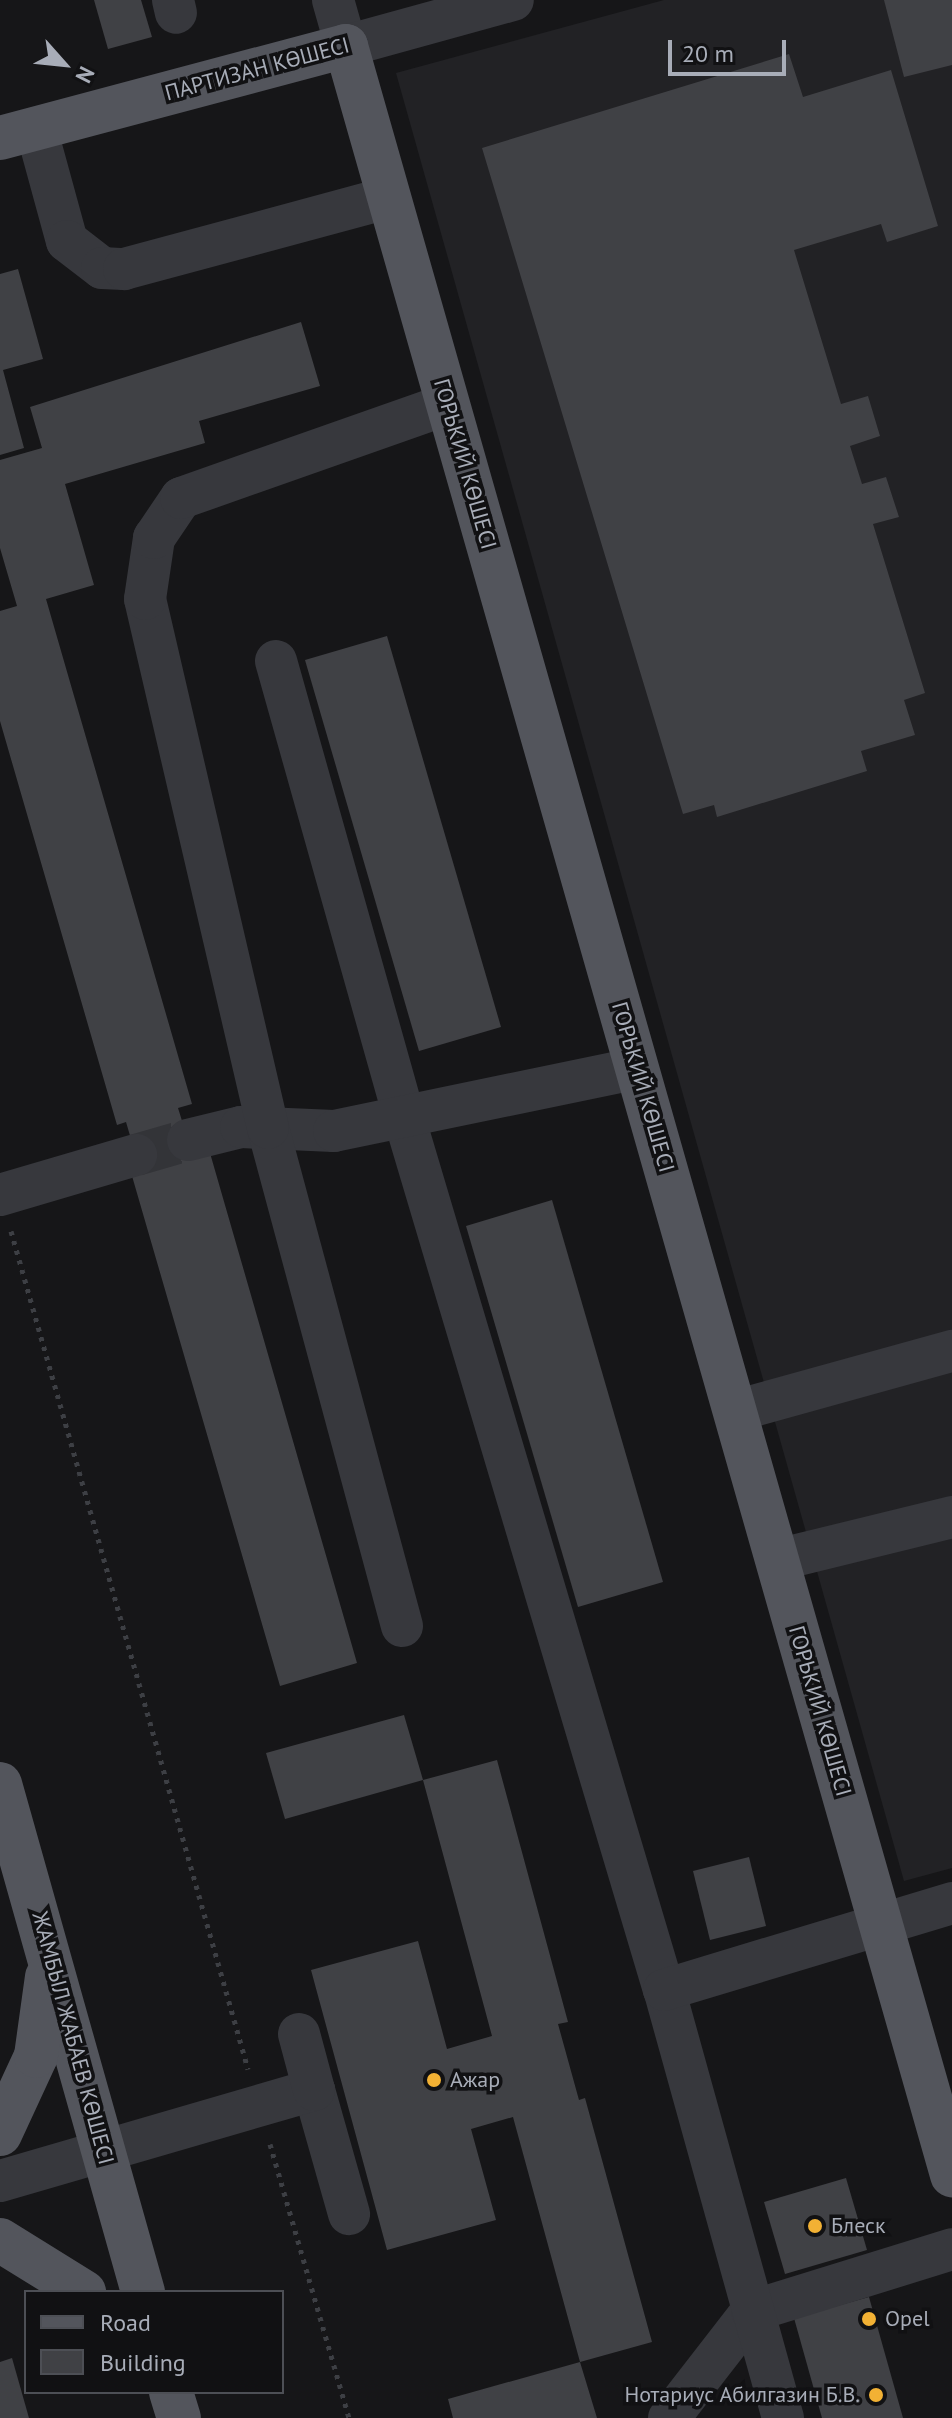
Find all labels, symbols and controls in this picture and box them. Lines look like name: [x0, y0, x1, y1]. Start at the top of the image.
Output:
north arrow: [24, 24, 104, 104]
scale bar: [672, 24, 790, 74]
street label: ПАРТИЗАН КӨШЕСІ: [162, 32, 352, 106]
text: 20 m: [682, 38, 734, 69]
text: N: [70, 62, 101, 88]
street label: ГОРЬКИЙ КӨШЕСІ: [428, 376, 502, 552]
street label: ГОРЬКИЙ КӨШЕСІ: [606, 999, 680, 1175]
street label: ГОРЬКИЙ КӨШЕСІ: [783, 1623, 857, 1799]
street label: ЖАМБЫЛ ЖАБАЕВ КӨШЕСІ: [27, 1909, 119, 2167]
place label: Ажар: [450, 2067, 500, 2093]
marker: Ажар: [425, 2071, 443, 2089]
place label: Блеск: [831, 2213, 886, 2239]
marker: Блеск: [806, 2217, 824, 2235]
legend: [24, 2290, 284, 2394]
place label: Opel: [885, 2306, 930, 2332]
text: Road: [100, 2307, 151, 2338]
marker: Opel: [860, 2310, 878, 2328]
text: Building: [100, 2347, 186, 2378]
place label: Нотариус Абилгазин Б.В.: [624, 2382, 860, 2408]
marker: Нотариус Абилгазин Б.В.: [867, 2386, 885, 2404]

